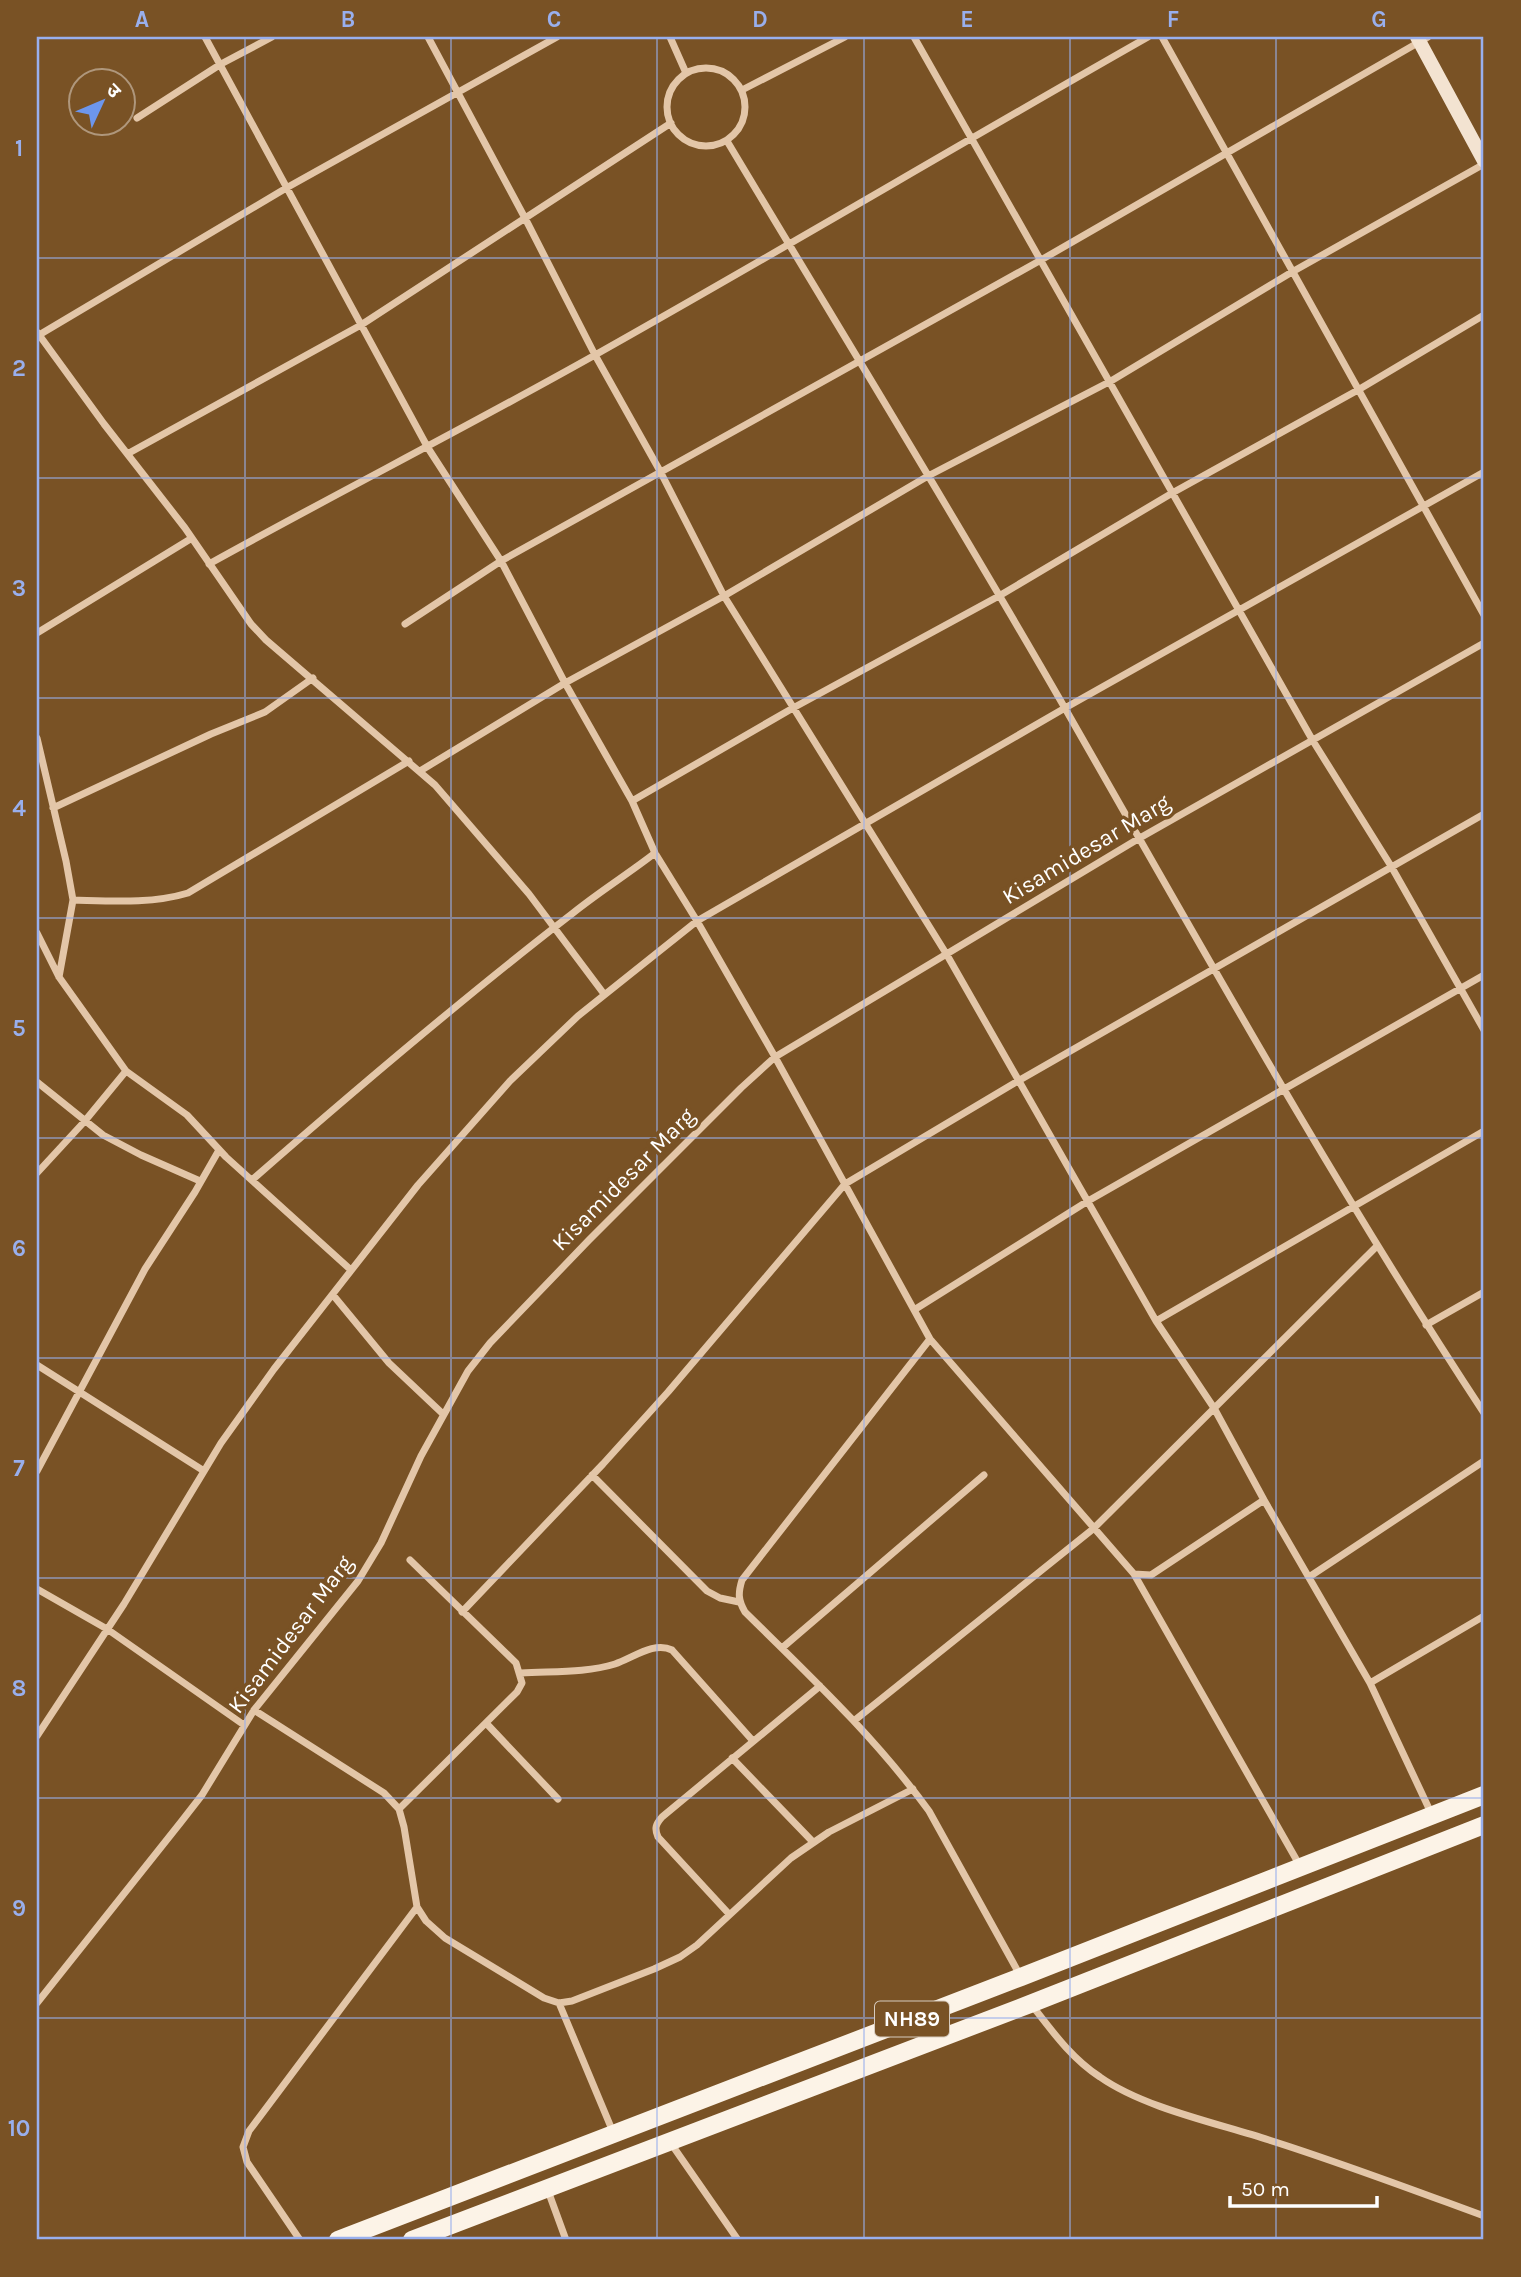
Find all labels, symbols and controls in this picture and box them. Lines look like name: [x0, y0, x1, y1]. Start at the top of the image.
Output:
text: A: [135, 6, 149, 33]
text: B: [341, 6, 355, 33]
text: C: [547, 6, 561, 33]
text: D: [752, 6, 768, 33]
text: E: [960, 6, 974, 33]
text: F: [1167, 6, 1179, 33]
text: G: [1371, 6, 1387, 33]
north arrow: [66, 66, 136, 136]
text: उ: [102, 79, 126, 103]
text: 1: [15, 135, 23, 162]
text: 2: [12, 355, 26, 382]
text: 3: [12, 575, 26, 602]
street label: Kisamidesar Marg: [997, 789, 1175, 910]
text: 4: [12, 795, 26, 822]
text: 5: [12, 1015, 26, 1042]
street label: Kisamidesar Marg: [546, 1102, 700, 1256]
text: 6: [12, 1235, 26, 1262]
text: 7: [13, 1455, 25, 1482]
street label: Kisamidesar Marg: [222, 1550, 359, 1719]
text: 8: [12, 1675, 26, 1702]
text: 9: [12, 1895, 26, 1922]
road number: NH89: [875, 2002, 949, 2036]
text: 10: [8, 2115, 30, 2142]
scale bar: [1230, 2165, 1378, 2209]
text: 50 m: [1241, 2177, 1290, 2201]

